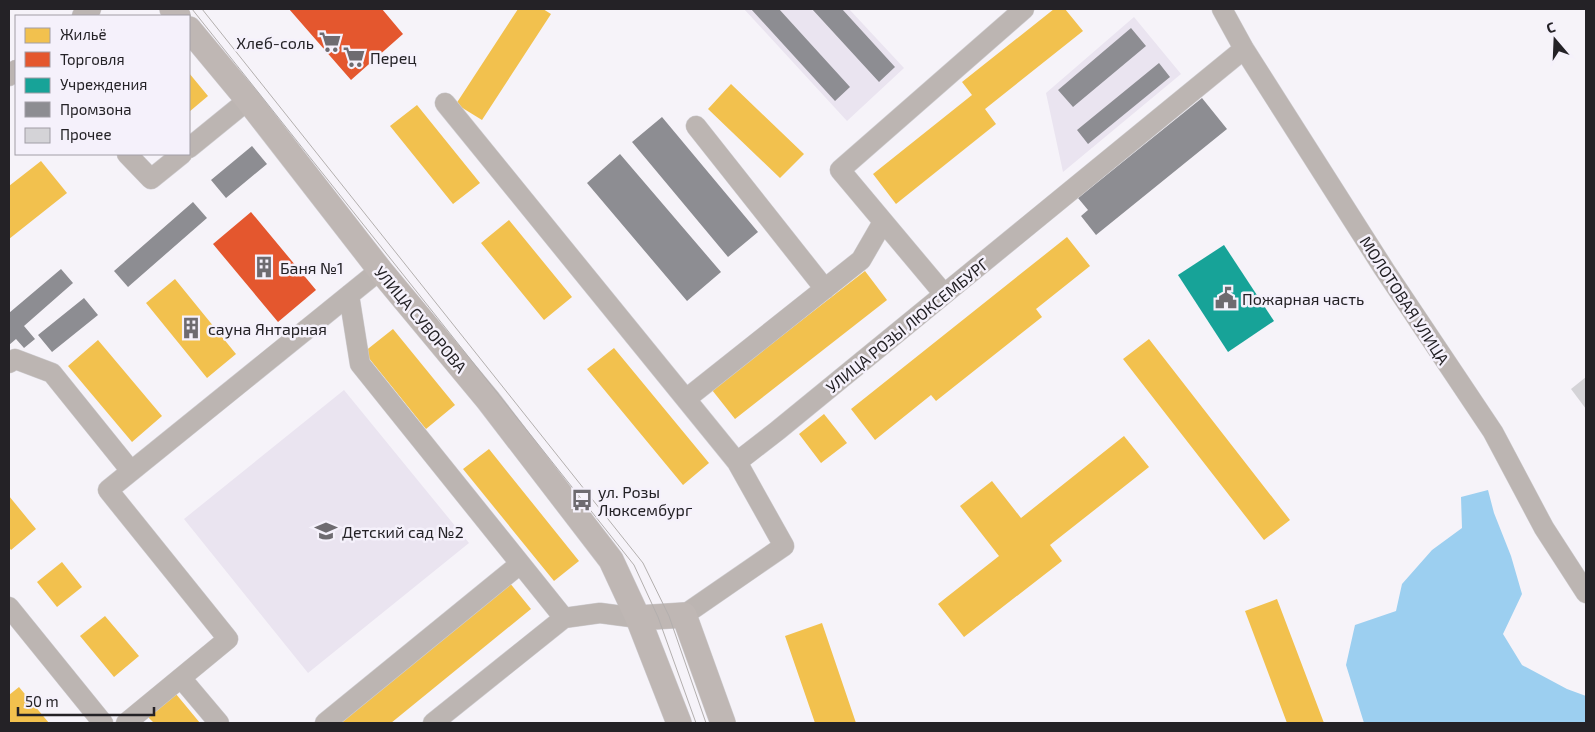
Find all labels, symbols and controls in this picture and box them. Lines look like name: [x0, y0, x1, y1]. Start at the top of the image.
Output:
legend: [15, 15, 190, 155]
north arrow: [1530, 15, 1580, 65]
text: С: [1544, 18, 1557, 37]
text: Жильё: [60, 25, 107, 43]
supermarket icon: Хлеб-соль: [317, 29, 343, 55]
place label: Хлеб-соль: [236, 33, 314, 52]
supermarket icon: Перец: [341, 44, 367, 70]
place label: Перец: [370, 48, 417, 67]
text: Торговля: [60, 50, 125, 68]
text: Учреждения: [60, 75, 147, 93]
text: Промзона: [60, 100, 132, 118]
text: Прочее: [60, 125, 112, 143]
street label: МОЛОТОВАЯ УЛИЦА: [1356, 232, 1454, 368]
building icon: Баня №1: [251, 254, 277, 280]
street label: УЛИЦА РОЗЫ ЛЮКСЕМБУРГ: [822, 254, 992, 396]
place label: Баня №1: [280, 258, 343, 277]
street label: УЛИЦА СУВОРОВА: [371, 262, 471, 376]
public building icon: Пожарная часть: [1213, 285, 1239, 311]
place label: Пожарная часть: [1242, 289, 1364, 308]
building icon: сауна Янтарная: [178, 315, 204, 341]
place label: сауна Янтарная: [208, 319, 327, 339]
place label: ул. Розы Люксембург: [598, 482, 693, 520]
bus stop icon: ул. Розы Люксембург: [569, 487, 595, 513]
school or university icon: Детский сад №2: [313, 518, 339, 544]
place label: Детский сад №2: [342, 522, 464, 541]
scale bar: [18, 684, 154, 716]
text: 50 m: [25, 692, 59, 710]

